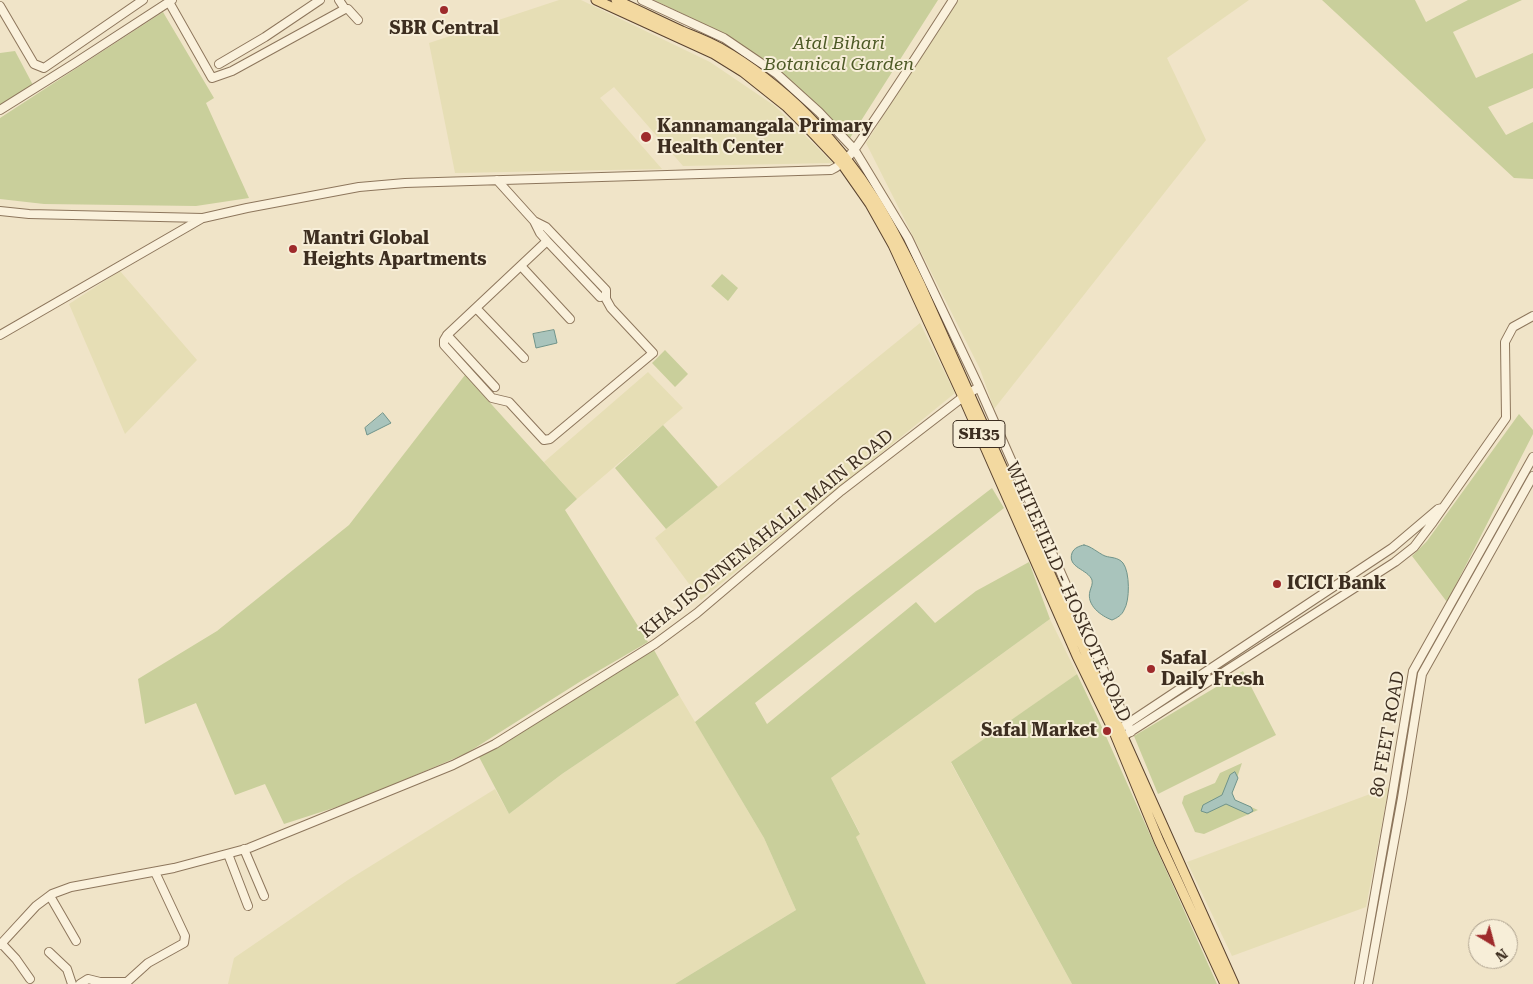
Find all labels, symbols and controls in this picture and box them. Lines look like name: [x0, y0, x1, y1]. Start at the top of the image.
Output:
marker: SBR Central: [438, 4, 450, 16]
place label: SBR Central: [389, 18, 499, 40]
park label: Atal Bihari Botanical Garden: [764, 33, 914, 76]
place label: Kannamangala Primary Health Center: [657, 116, 873, 158]
marker: Kannamangala Primary Health Center: [639, 130, 653, 144]
place label: Mantri Global Heights Apartments: [303, 228, 487, 270]
marker: Mantri Global Heights Apartments: [287, 243, 299, 255]
road number: SH35: [953, 420, 1005, 448]
street label: KHAJISONNENAHALLI MAIN ROAD: [636, 425, 898, 643]
street label: WHITEFIELD - HOSKOTE ROAD: [1001, 459, 1135, 725]
place label: ICICI Bank: [1287, 573, 1386, 595]
marker: ICICI Bank: [1271, 578, 1283, 590]
place label: Safal Daily Fresh: [1161, 648, 1264, 691]
marker: Safal Daily Fresh: [1145, 663, 1157, 675]
street label: 80 FEET ROAD: [1366, 669, 1410, 799]
place label: Safal Market: [981, 720, 1097, 742]
marker: Safal Market: [1101, 725, 1113, 737]
north arrow: [1468, 919, 1518, 969]
text: N: [1492, 946, 1511, 965]

